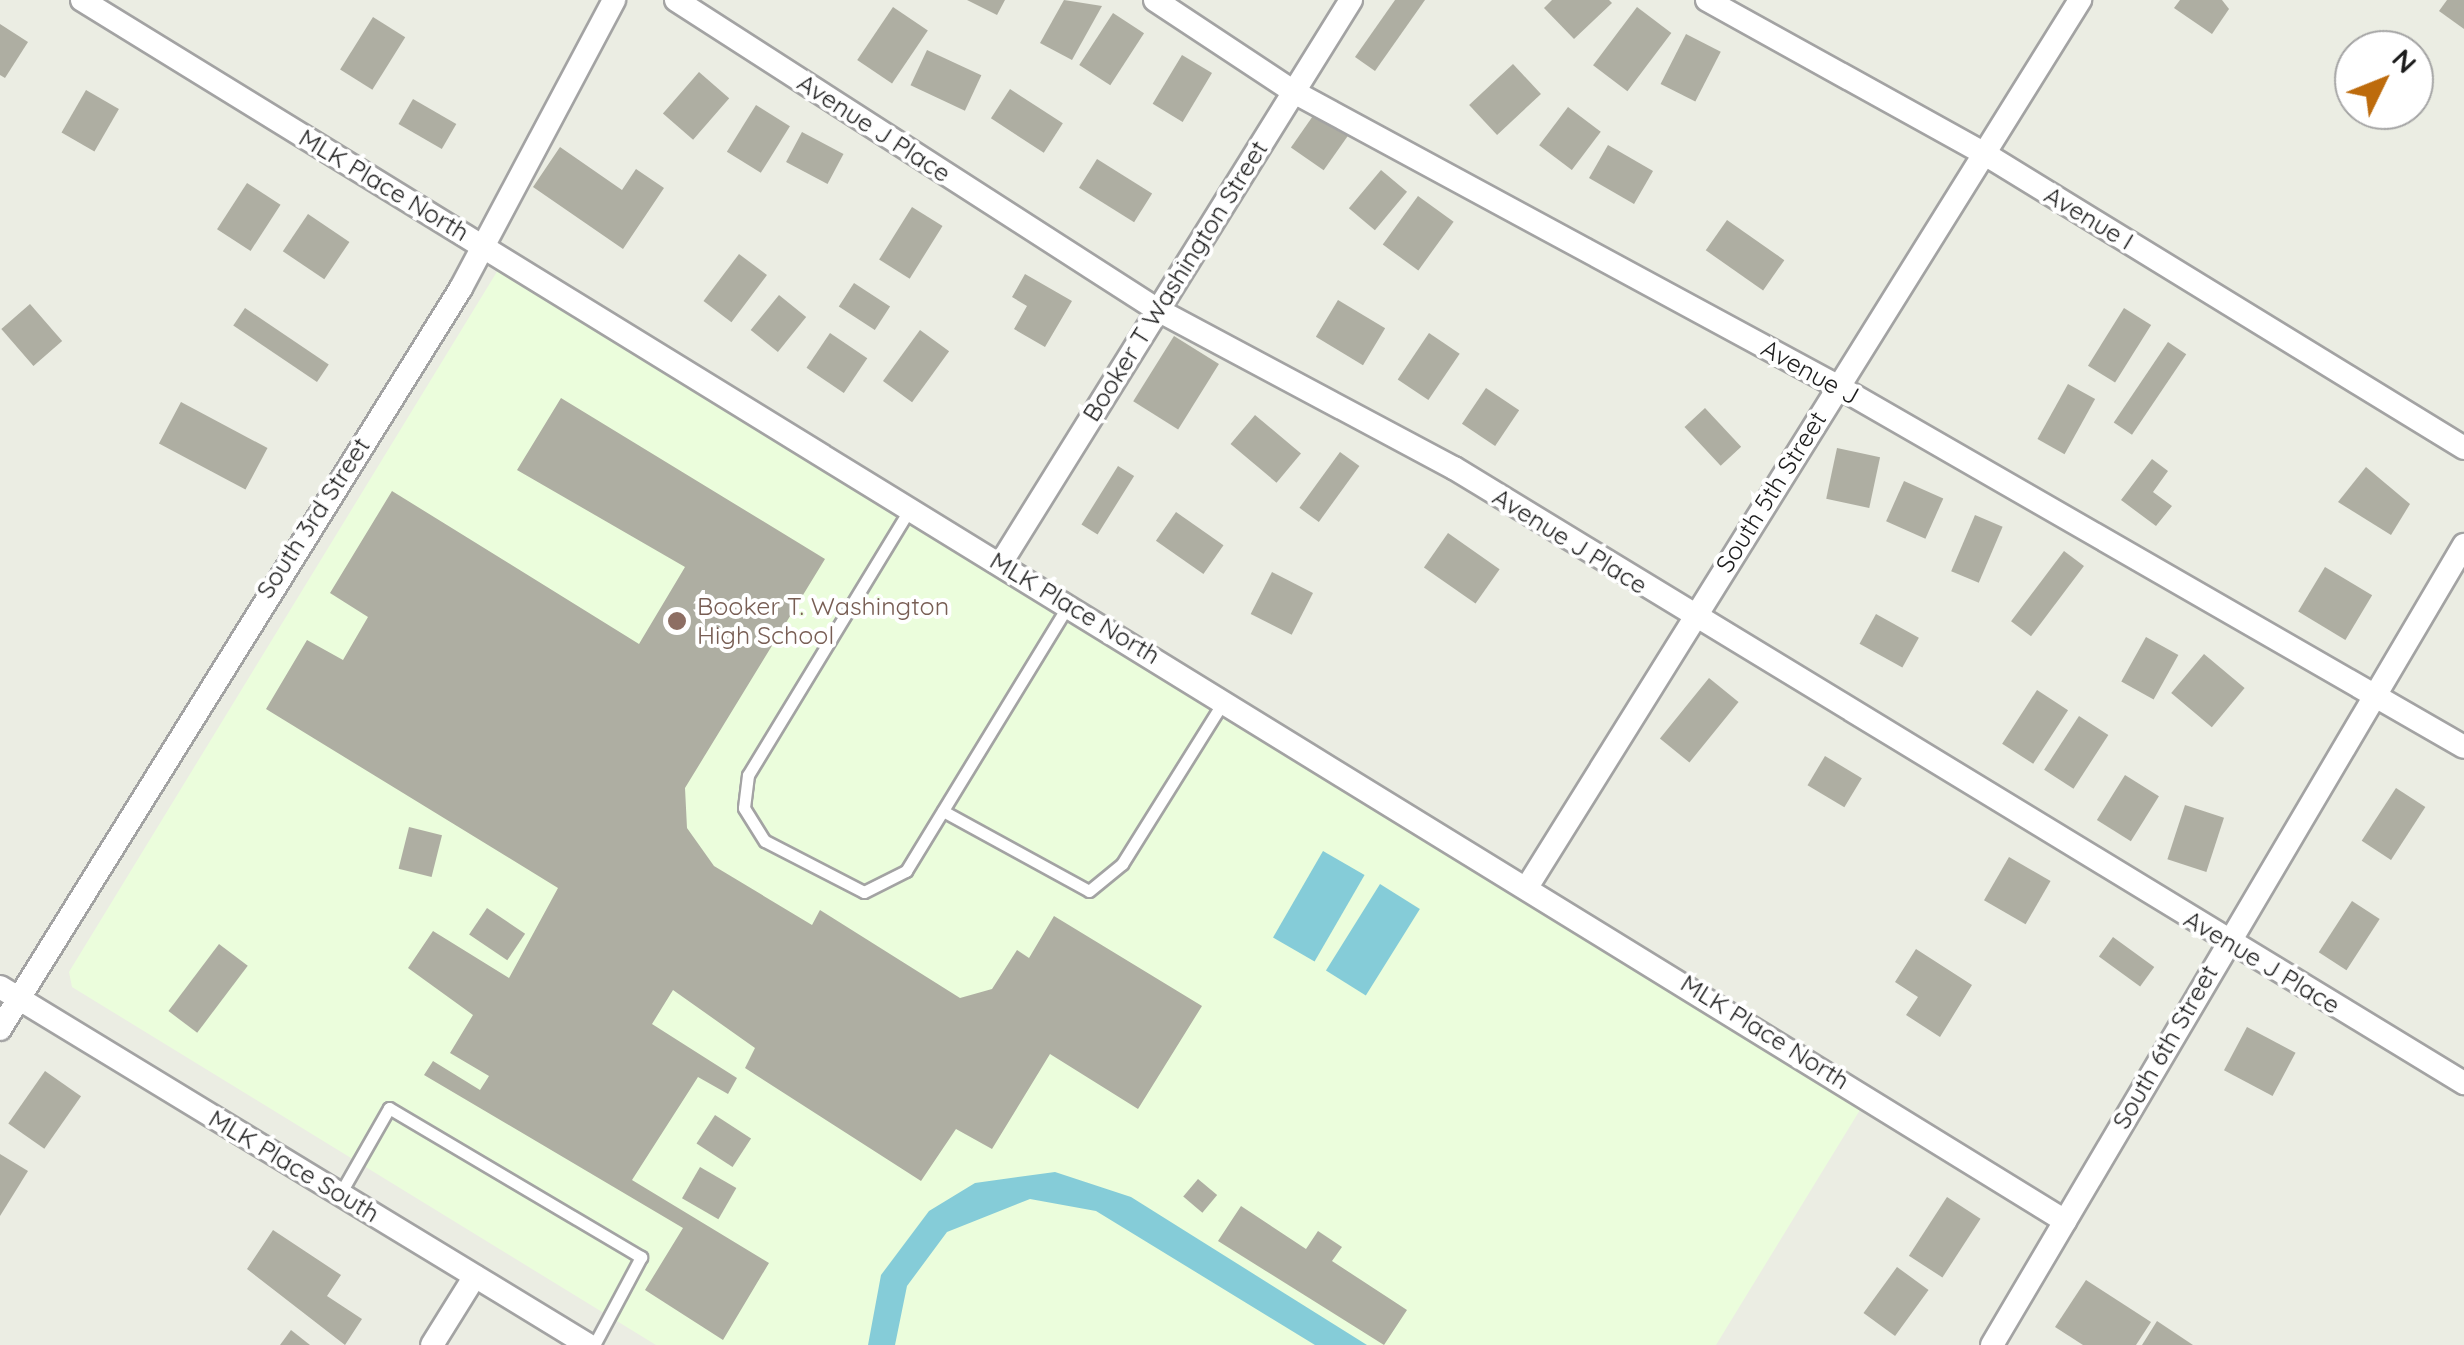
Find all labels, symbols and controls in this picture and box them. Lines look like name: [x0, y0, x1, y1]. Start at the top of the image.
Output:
north arrow: [2334, 30, 2434, 130]
text: N: [2385, 41, 2425, 80]
street label: Avenue J Place: [792, 67, 956, 189]
street label: MLK Place North: [294, 122, 474, 248]
street label: Booker T Washington Street: [1076, 135, 1274, 427]
street label: Avenue I: [2039, 180, 2139, 256]
street label: Avenue J: [1756, 333, 1864, 411]
street label: South 5th Street: [1709, 406, 1833, 578]
street label: South 3rd Street: [250, 432, 376, 604]
street label: Avenue J Place: [1487, 482, 1653, 600]
street label: MLK Place North: [985, 545, 1165, 671]
place label: Booker T. Washington High School: [697, 592, 949, 651]
marker: Booker T. Washington High School: [666, 610, 688, 632]
street label: Avenue J Place: [2179, 904, 2345, 1020]
street label: South 6th Street: [2106, 960, 2224, 1134]
street label: MLK Place North: [1675, 968, 1855, 1096]
street label: MLK Place South: [203, 1103, 385, 1229]

